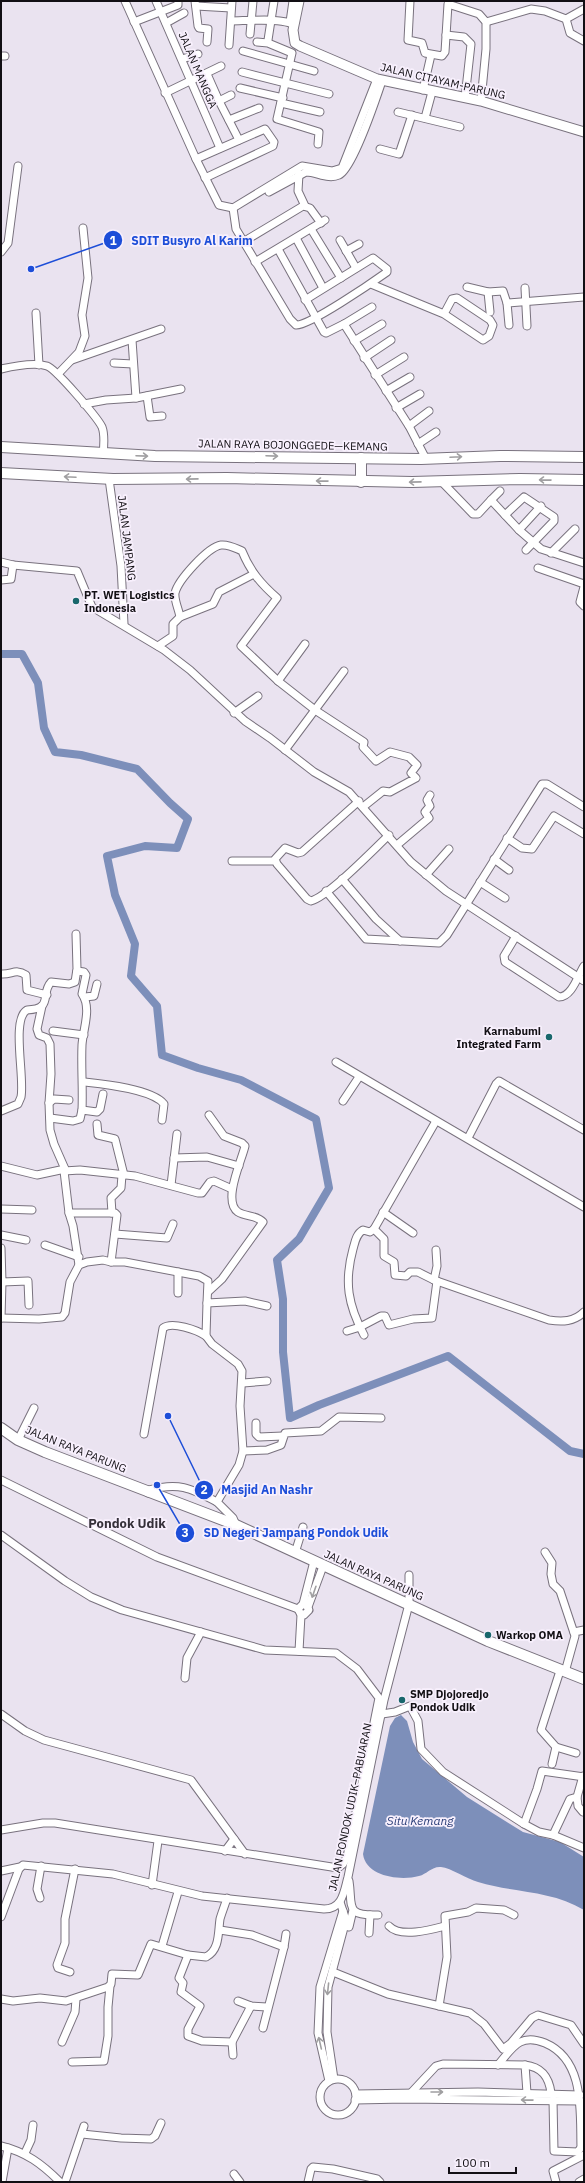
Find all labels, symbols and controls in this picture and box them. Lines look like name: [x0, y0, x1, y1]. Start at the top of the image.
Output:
street label: JALAN MANGGA: [176, 30, 220, 110]
street label: JALAN CITAYAM-PARUNG: [379, 60, 507, 102]
callout: SDIT Busyro Al Karim: [103, 228, 260, 252]
text: 1: [109, 233, 117, 248]
text: SDIT Busyro Al Karim: [131, 233, 253, 248]
street label: JALAN RAYA BOJONGGEDE—KEMANG: [198, 436, 388, 454]
one-way arrow: [135, 452, 148, 459]
one-way arrow: [265, 452, 278, 460]
one-way arrow: [449, 454, 462, 461]
one-way arrow: [64, 474, 77, 481]
one-way arrow: [186, 475, 199, 483]
one-way arrow: [539, 476, 552, 484]
one-way arrow: [316, 477, 329, 485]
one-way arrow: [409, 478, 422, 486]
street label: JALAN JAMPANG: [115, 495, 139, 581]
place label: PT. WET Logistics Indonesia: [84, 588, 175, 615]
marker: PT. WET Logistics Indonesia: [71, 596, 81, 606]
place label: Karnabumi Integrated Farm: [457, 1024, 541, 1051]
marker: Karnabumi Integrated Farm: [544, 1032, 554, 1042]
street label: JALAN RAYA PARUNG: [23, 1422, 129, 1476]
callout: Masjid An Nashr: [194, 1478, 321, 1502]
text: 2: [200, 1482, 208, 1497]
text: Masjid An Nashr: [221, 1482, 313, 1497]
district label: Pondok Udik: [88, 1515, 166, 1532]
callout: SD Negeri Jampang Pondok Udik: [175, 1521, 396, 1545]
text: 3: [181, 1525, 189, 1540]
text: SD Negeri Jampang Pondok Udik: [204, 1525, 389, 1540]
street label: JALAN RAYA PARUNG: [322, 1547, 426, 1603]
one-way arrow: [309, 1585, 317, 1597]
place label: Warkop OMA: [496, 1628, 563, 1642]
marker: Warkop OMA: [483, 1630, 493, 1640]
place label: SMP Djojoredjo Pondok Udik: [410, 1687, 489, 1714]
marker: SMP Djojoredjo Pondok Udik: [397, 1695, 407, 1705]
street label: JALAN PONDOK UDIK–PABUARAN: [325, 1722, 375, 1892]
water label: Situ Kemang: [387, 1813, 454, 1828]
one-way arrow: [325, 1982, 332, 1995]
one-way arrow: [316, 2037, 324, 2050]
one-way arrow: [430, 2088, 443, 2096]
one-way arrow: [521, 2096, 534, 2104]
scale bar: [449, 2149, 516, 2175]
text: 100 m: [455, 2155, 490, 2170]

